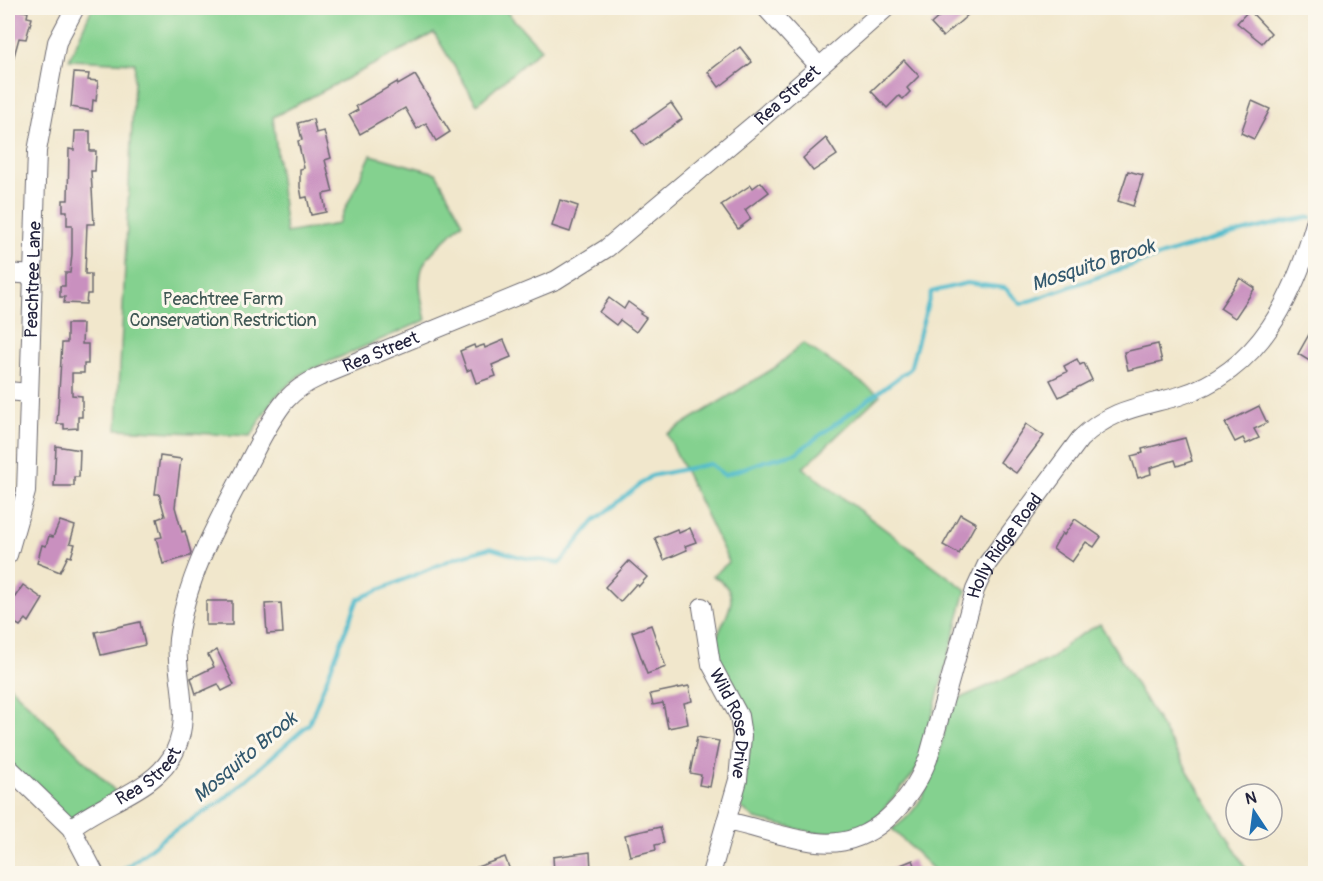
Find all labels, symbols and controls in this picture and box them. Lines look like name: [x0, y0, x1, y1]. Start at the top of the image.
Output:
street label: Rea Street: [750, 59, 826, 130]
street label: Peachtree Lane: [19, 221, 46, 338]
water label: Mosquito Brook: [1028, 233, 1159, 297]
park label: Peachtree Farm Conservation Restriction: [129, 288, 317, 332]
street label: Rea Street: [339, 326, 423, 378]
street label: Holly Ridge Road: [962, 488, 1047, 601]
street label: Wild Rose Drive: [704, 665, 753, 780]
water label: Mosquito Brook: [188, 705, 303, 808]
street label: Rea Street: [112, 743, 187, 810]
north arrow: [1224, 782, 1284, 842]
text: N: [1243, 787, 1259, 809]

